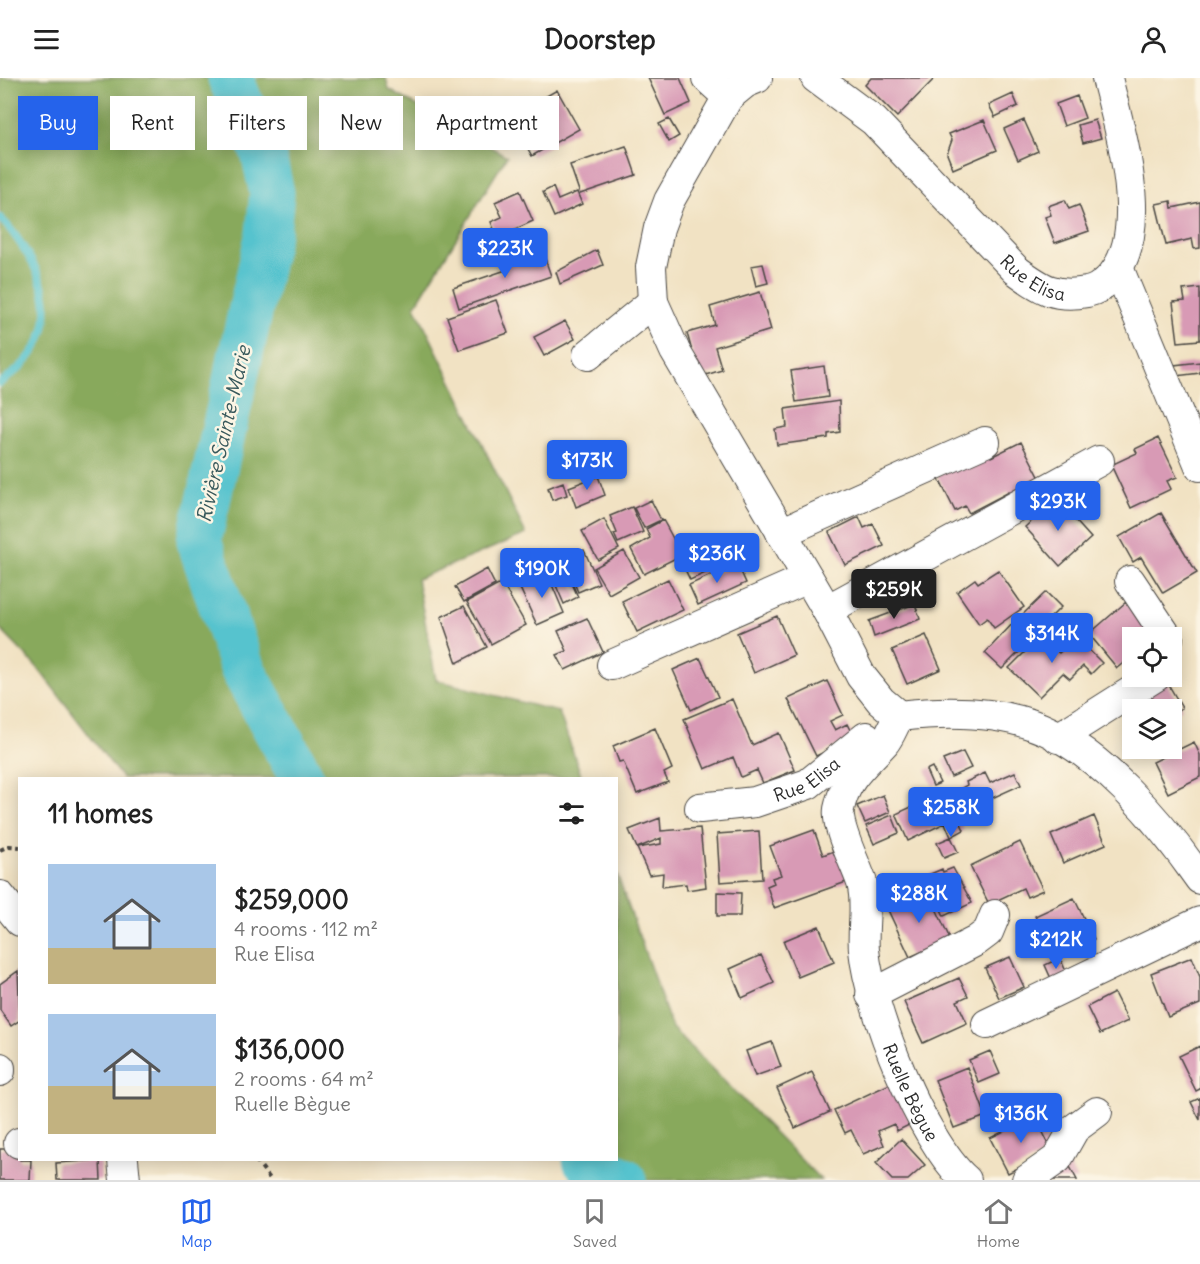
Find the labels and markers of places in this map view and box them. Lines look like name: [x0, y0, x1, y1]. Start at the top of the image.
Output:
pin: $223K: [463, 228, 547, 279]
pin: $173K: [545, 440, 629, 491]
pin: $293K: [1016, 481, 1100, 532]
pin: $236K: [675, 533, 759, 584]
pin: $190K: [500, 548, 584, 599]
pin: $259K: [852, 569, 936, 620]
pin: $314K: [1010, 613, 1094, 664]
pin: $258K: [909, 787, 993, 838]
pin: $288K: [877, 873, 961, 924]
pin: $212K: [1014, 919, 1098, 970]
pin: $136K: [979, 1093, 1063, 1144]

